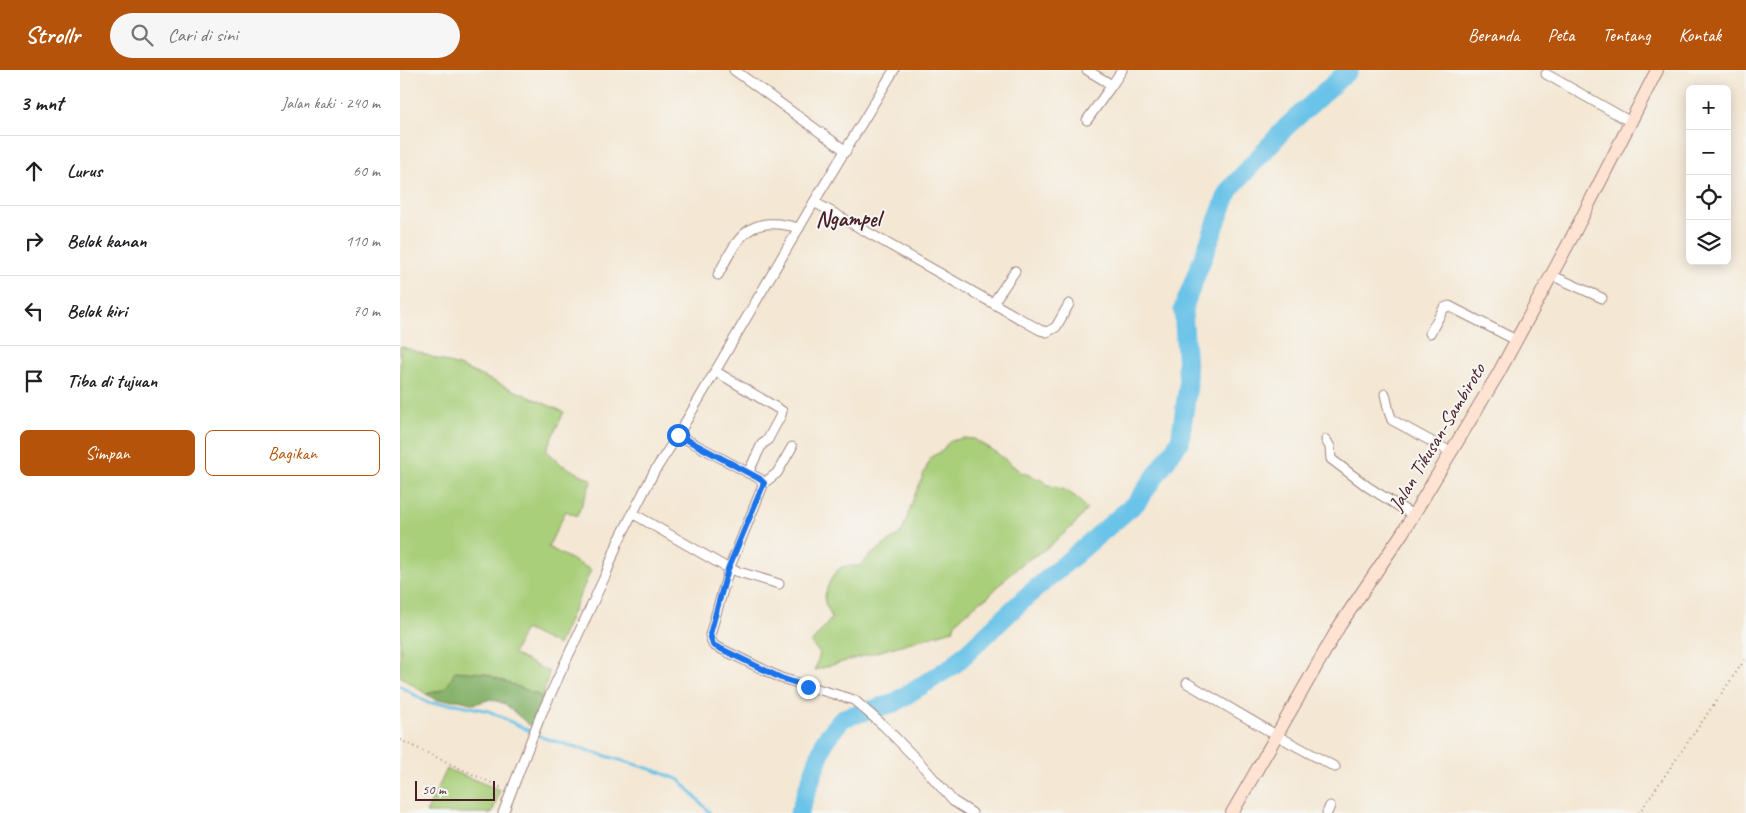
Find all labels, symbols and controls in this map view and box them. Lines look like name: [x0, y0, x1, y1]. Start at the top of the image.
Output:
search box: [110, 13, 460, 58]
text: Strollr: [25, 20, 80, 50]
icon: search: [128, 21, 156, 49]
text: Cari di sini: [168, 23, 238, 47]
text: Beranda: [1468, 24, 1519, 46]
text: Peta: [1547, 24, 1574, 46]
text: Tentang: [1602, 24, 1651, 46]
text: Kontak: [1679, 24, 1721, 46]
map controls: [1686, 85, 1731, 265]
button: +: [1686, 85, 1731, 130]
text: 3 mnt: [20, 90, 63, 116]
text: Jalan kaki · 240 m: [282, 93, 380, 113]
button: −: [1686, 130, 1731, 175]
icon: ahead: [20, 157, 48, 185]
text: Lurus: [67, 159, 102, 183]
text: 60 m: [353, 161, 380, 181]
button: locate: [1686, 175, 1731, 220]
district label: Ngampel: [816, 205, 884, 233]
button: layers: [1686, 220, 1731, 265]
icon: right: [20, 227, 48, 255]
text: Belok kanan: [67, 229, 146, 253]
text: 110 m: [346, 231, 380, 251]
icon: left: [20, 297, 48, 325]
text: Belok kiri: [67, 299, 127, 323]
text: 70 m: [353, 301, 380, 321]
street label: Jalan Tikusan-Sambiroto: [1383, 358, 1491, 516]
icon: arrive: [20, 367, 48, 395]
text: Tiba di tujuan: [67, 369, 157, 393]
route start: [667, 424, 690, 447]
button: Simpan: [20, 430, 195, 476]
button: Bagikan: [205, 430, 380, 476]
route end: [797, 676, 820, 699]
scale bar: [415, 778, 495, 801]
text: 50 m: [422, 781, 446, 798]

